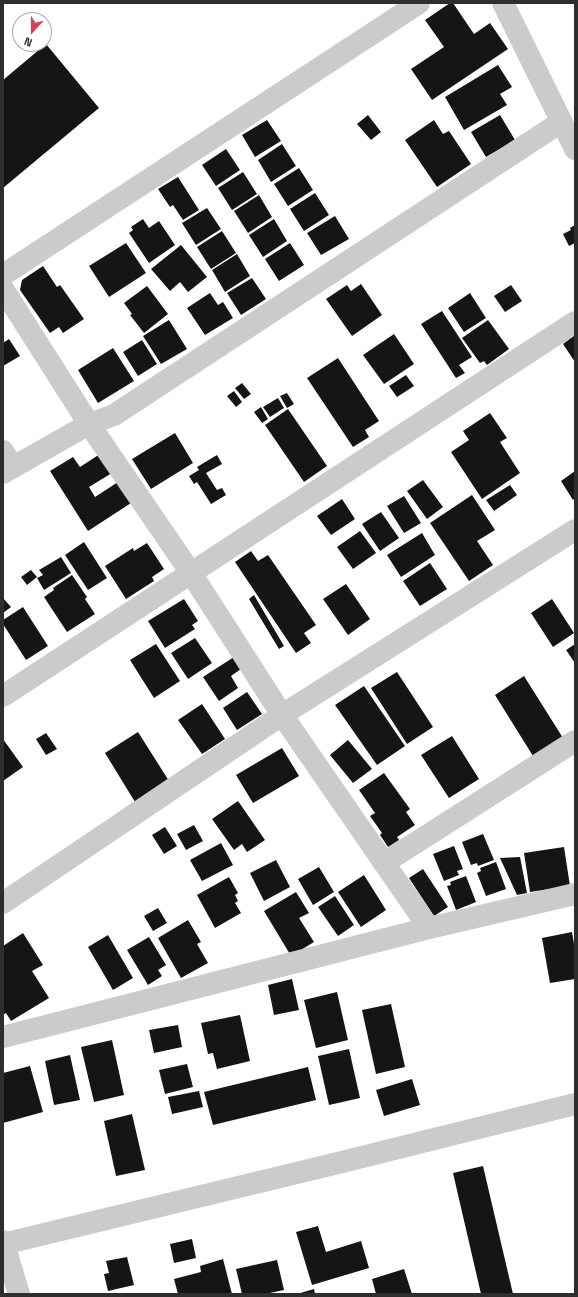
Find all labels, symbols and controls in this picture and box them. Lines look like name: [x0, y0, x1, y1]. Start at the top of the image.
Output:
north arrow: [12, 12, 52, 52]
text: N: [22, 34, 34, 50]

